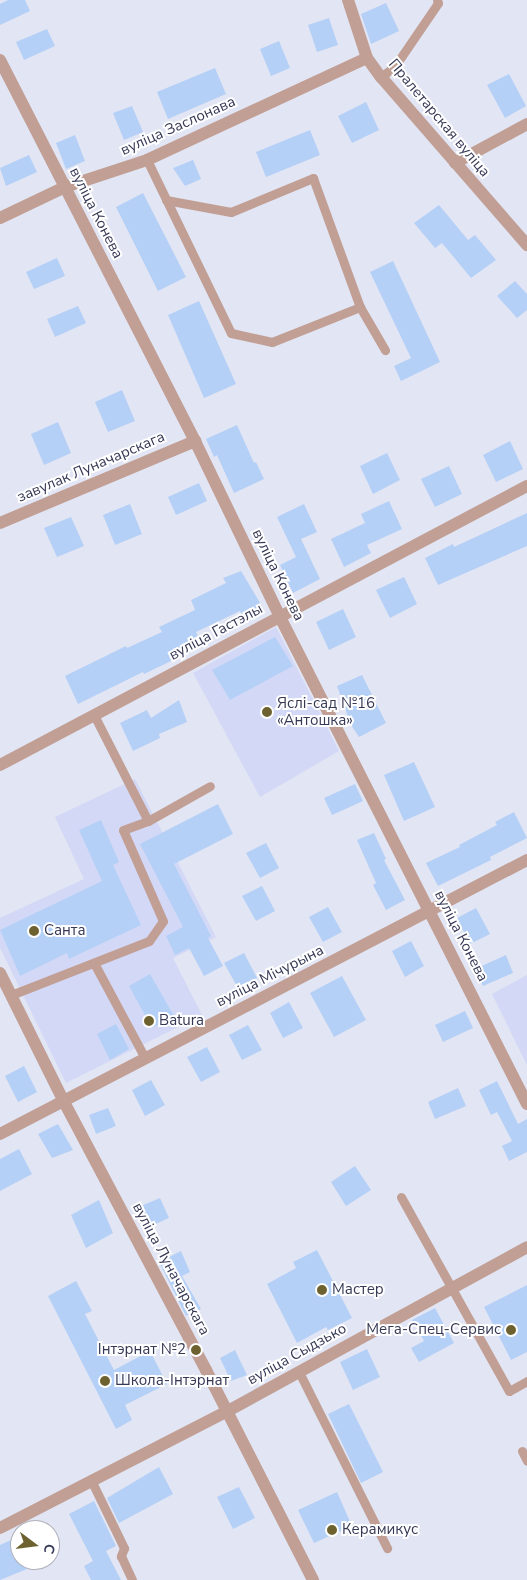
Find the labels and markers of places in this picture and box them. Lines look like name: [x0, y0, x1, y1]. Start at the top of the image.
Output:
place label: Яслі-сад №16 «Антошка»: [277, 694, 375, 729]
marker: Яслі-сад №16 «Антошка»: [261, 706, 273, 718]
place label: Санта: [44, 922, 86, 940]
marker: Санта: [28, 925, 40, 937]
place label: Batura: [159, 1012, 204, 1030]
marker: Batura: [143, 1015, 155, 1027]
place label: Мастер: [332, 1281, 384, 1299]
marker: Мастер: [316, 1284, 328, 1296]
place label: Мега-Спец-Сервис: [366, 1321, 501, 1339]
marker: Мега-Спец-Сервис: [505, 1324, 517, 1336]
place label: Інтэрнат №2: [98, 1341, 186, 1359]
marker: Інтэрнат №2: [190, 1344, 202, 1356]
place label: Школа-Інтэрнат: [115, 1372, 229, 1390]
marker: Школа-Інтэрнат: [99, 1375, 111, 1387]
place label: Керамикус: [342, 1521, 418, 1539]
marker: Керамикус: [326, 1524, 338, 1536]

